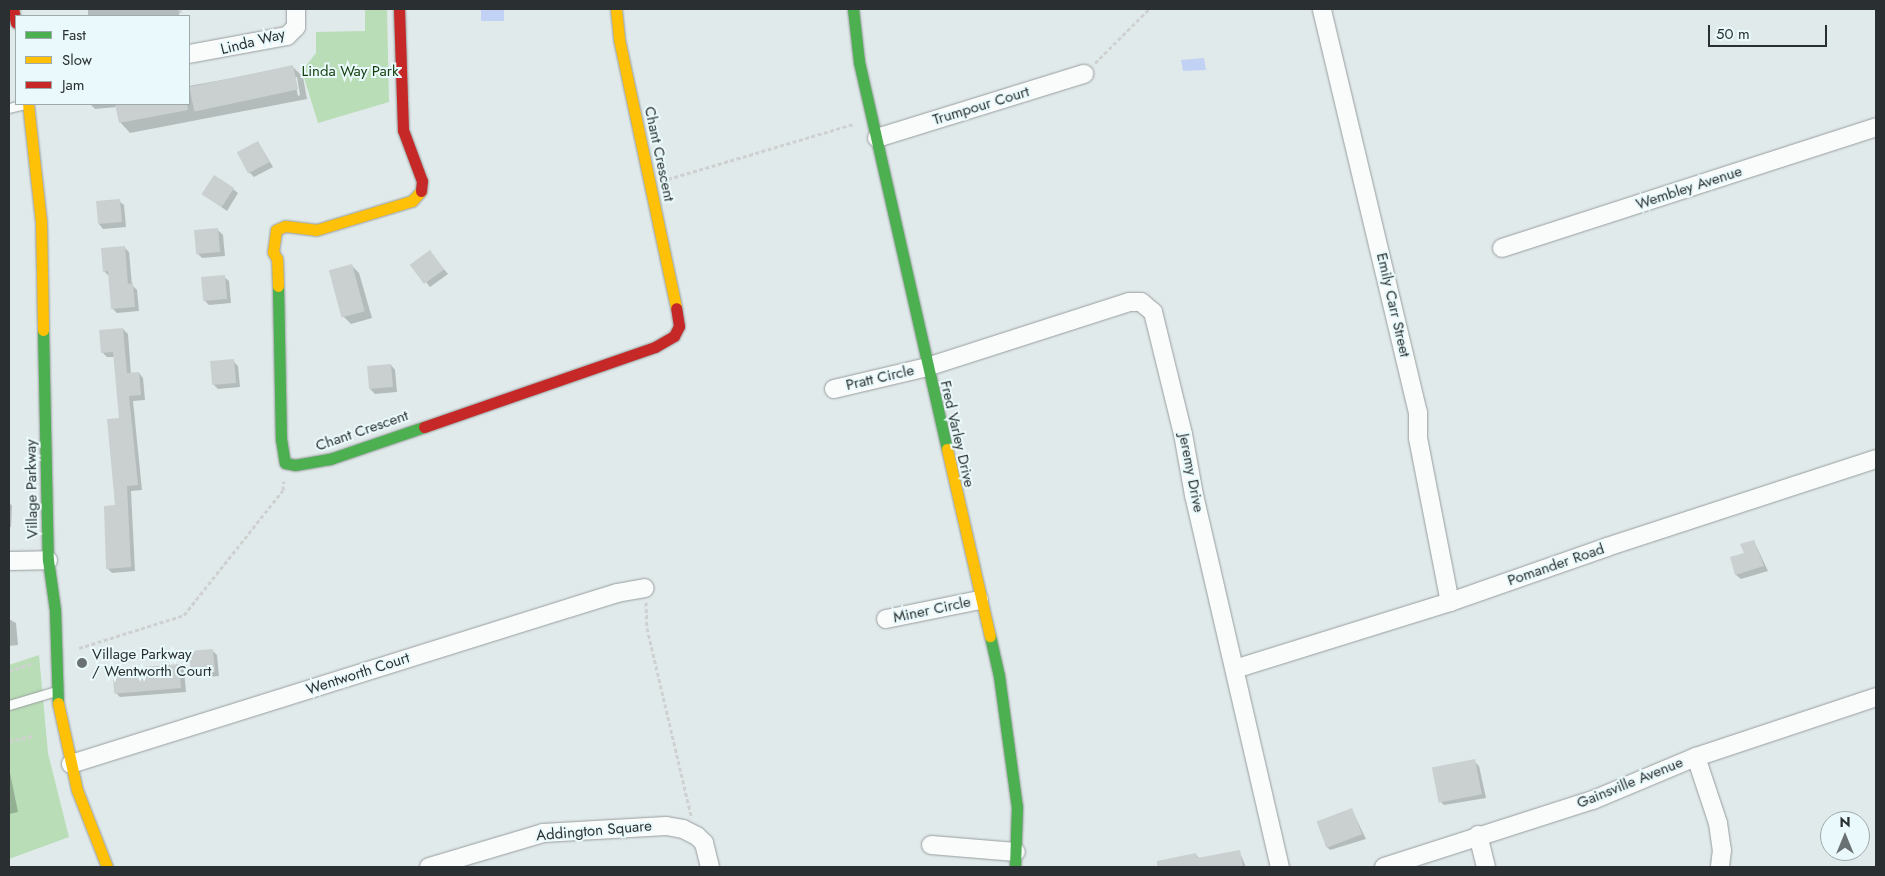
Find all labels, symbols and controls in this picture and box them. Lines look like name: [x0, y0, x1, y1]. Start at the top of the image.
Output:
legend: [15, 15, 190, 105]
scale bar: [1710, 15, 1829, 47]
text: 50 m: [1716, 23, 1750, 45]
text: Fast: [62, 24, 86, 46]
street label: Linda Way: [219, 25, 287, 59]
text: Slow: [62, 49, 92, 71]
park label: Linda Way Park: [301, 63, 399, 81]
text: Jam: [62, 74, 85, 96]
street label: Trumpour Court: [931, 83, 1031, 129]
street label: Chant Crescent: [640, 105, 678, 203]
street label: Wembley Avenue: [1634, 162, 1744, 214]
street label: Emily Carr Street: [1372, 251, 1414, 359]
street label: Pratt Circle: [844, 361, 916, 395]
street label: Fred Varley Drive: [936, 379, 978, 489]
street label: Chant Crescent: [313, 407, 411, 455]
street label: Jeremy Drive: [1175, 432, 1207, 514]
street label: Village Parkway: [22, 439, 42, 539]
street label: Pomander Road: [1505, 540, 1607, 590]
street label: Miner Circle: [892, 593, 972, 627]
place label: Village Parkway / Wentworth Court: [92, 645, 211, 680]
street label: Wentworth Court: [304, 649, 412, 699]
marker: Village Parkway / Wentworth Court: [76, 657, 88, 669]
street label: Gainsville Avenue: [1574, 754, 1686, 812]
north arrow: [1820, 811, 1870, 861]
text: N: [1839, 812, 1851, 832]
street label: Addington Square: [535, 817, 653, 845]

